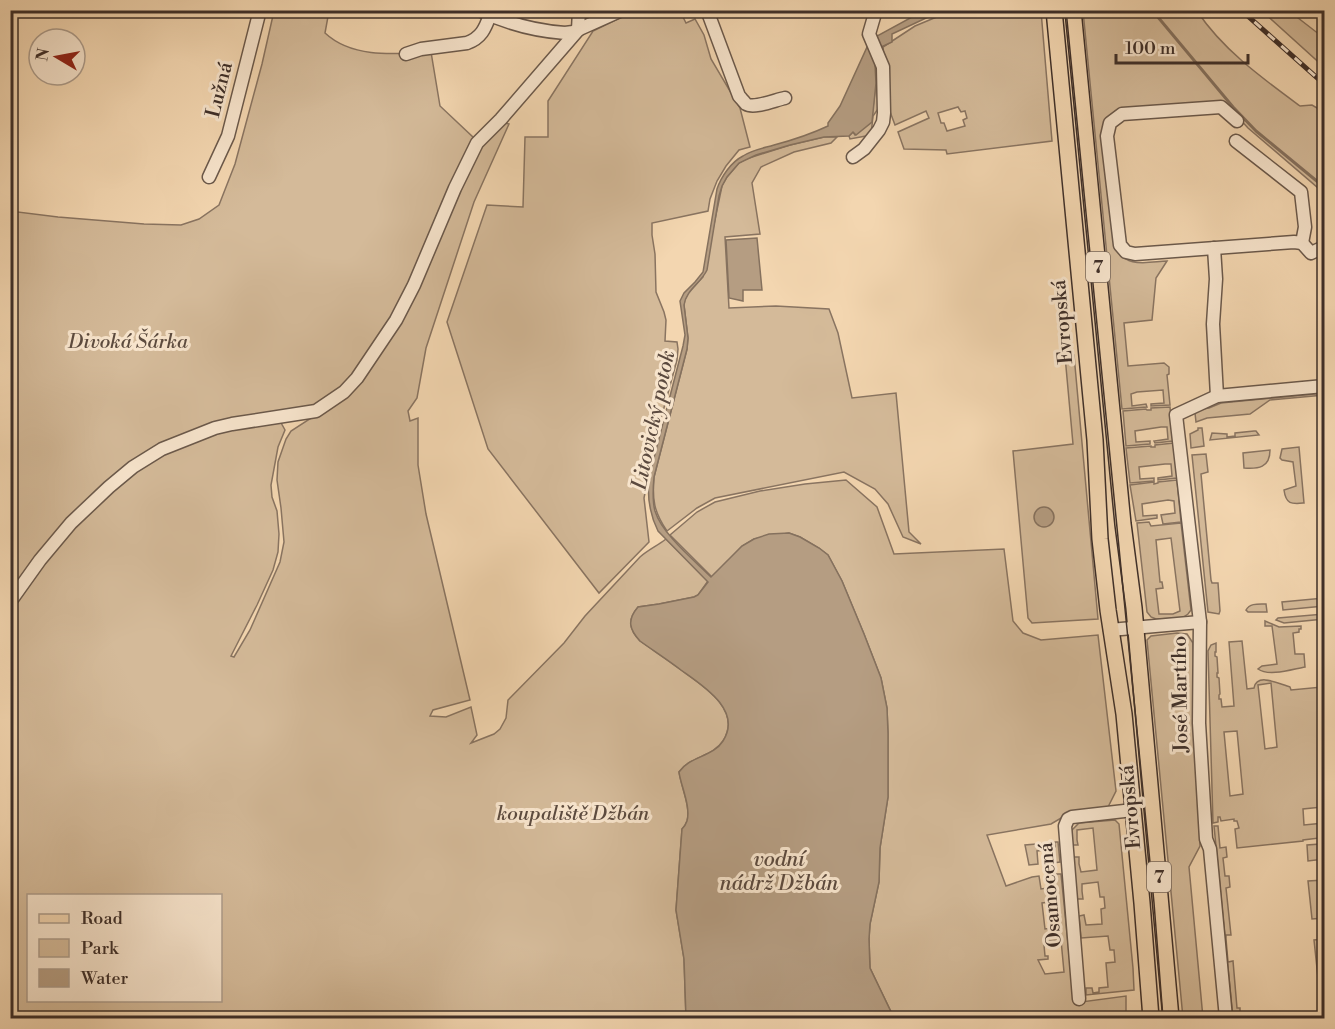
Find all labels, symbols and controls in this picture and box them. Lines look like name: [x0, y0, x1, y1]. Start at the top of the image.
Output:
north arrow: [27, 27, 87, 87]
scale bar: [1116, 27, 1248, 65]
text: 100 m: [1125, 37, 1176, 60]
text: N: [32, 46, 54, 63]
street label: Lužná: [201, 59, 239, 120]
road number: 7: [1086, 252, 1110, 282]
street label: Evropská: [1047, 278, 1079, 365]
park label: Divoká Šárka: [67, 328, 189, 355]
water label: Litovický potok: [626, 348, 681, 493]
street label: José Martího: [1167, 635, 1195, 754]
street label: Evropská: [1115, 763, 1147, 850]
park label: koupaliště Džbán: [497, 802, 650, 827]
street label: Osamocená: [1034, 840, 1068, 949]
water label: vodní nádrž Džbán: [720, 847, 839, 897]
road number: 7: [1147, 862, 1171, 892]
legend: [27, 894, 222, 1002]
text: Road: [81, 907, 124, 930]
text: Park: [81, 937, 120, 960]
text: Water: [80, 967, 129, 990]

